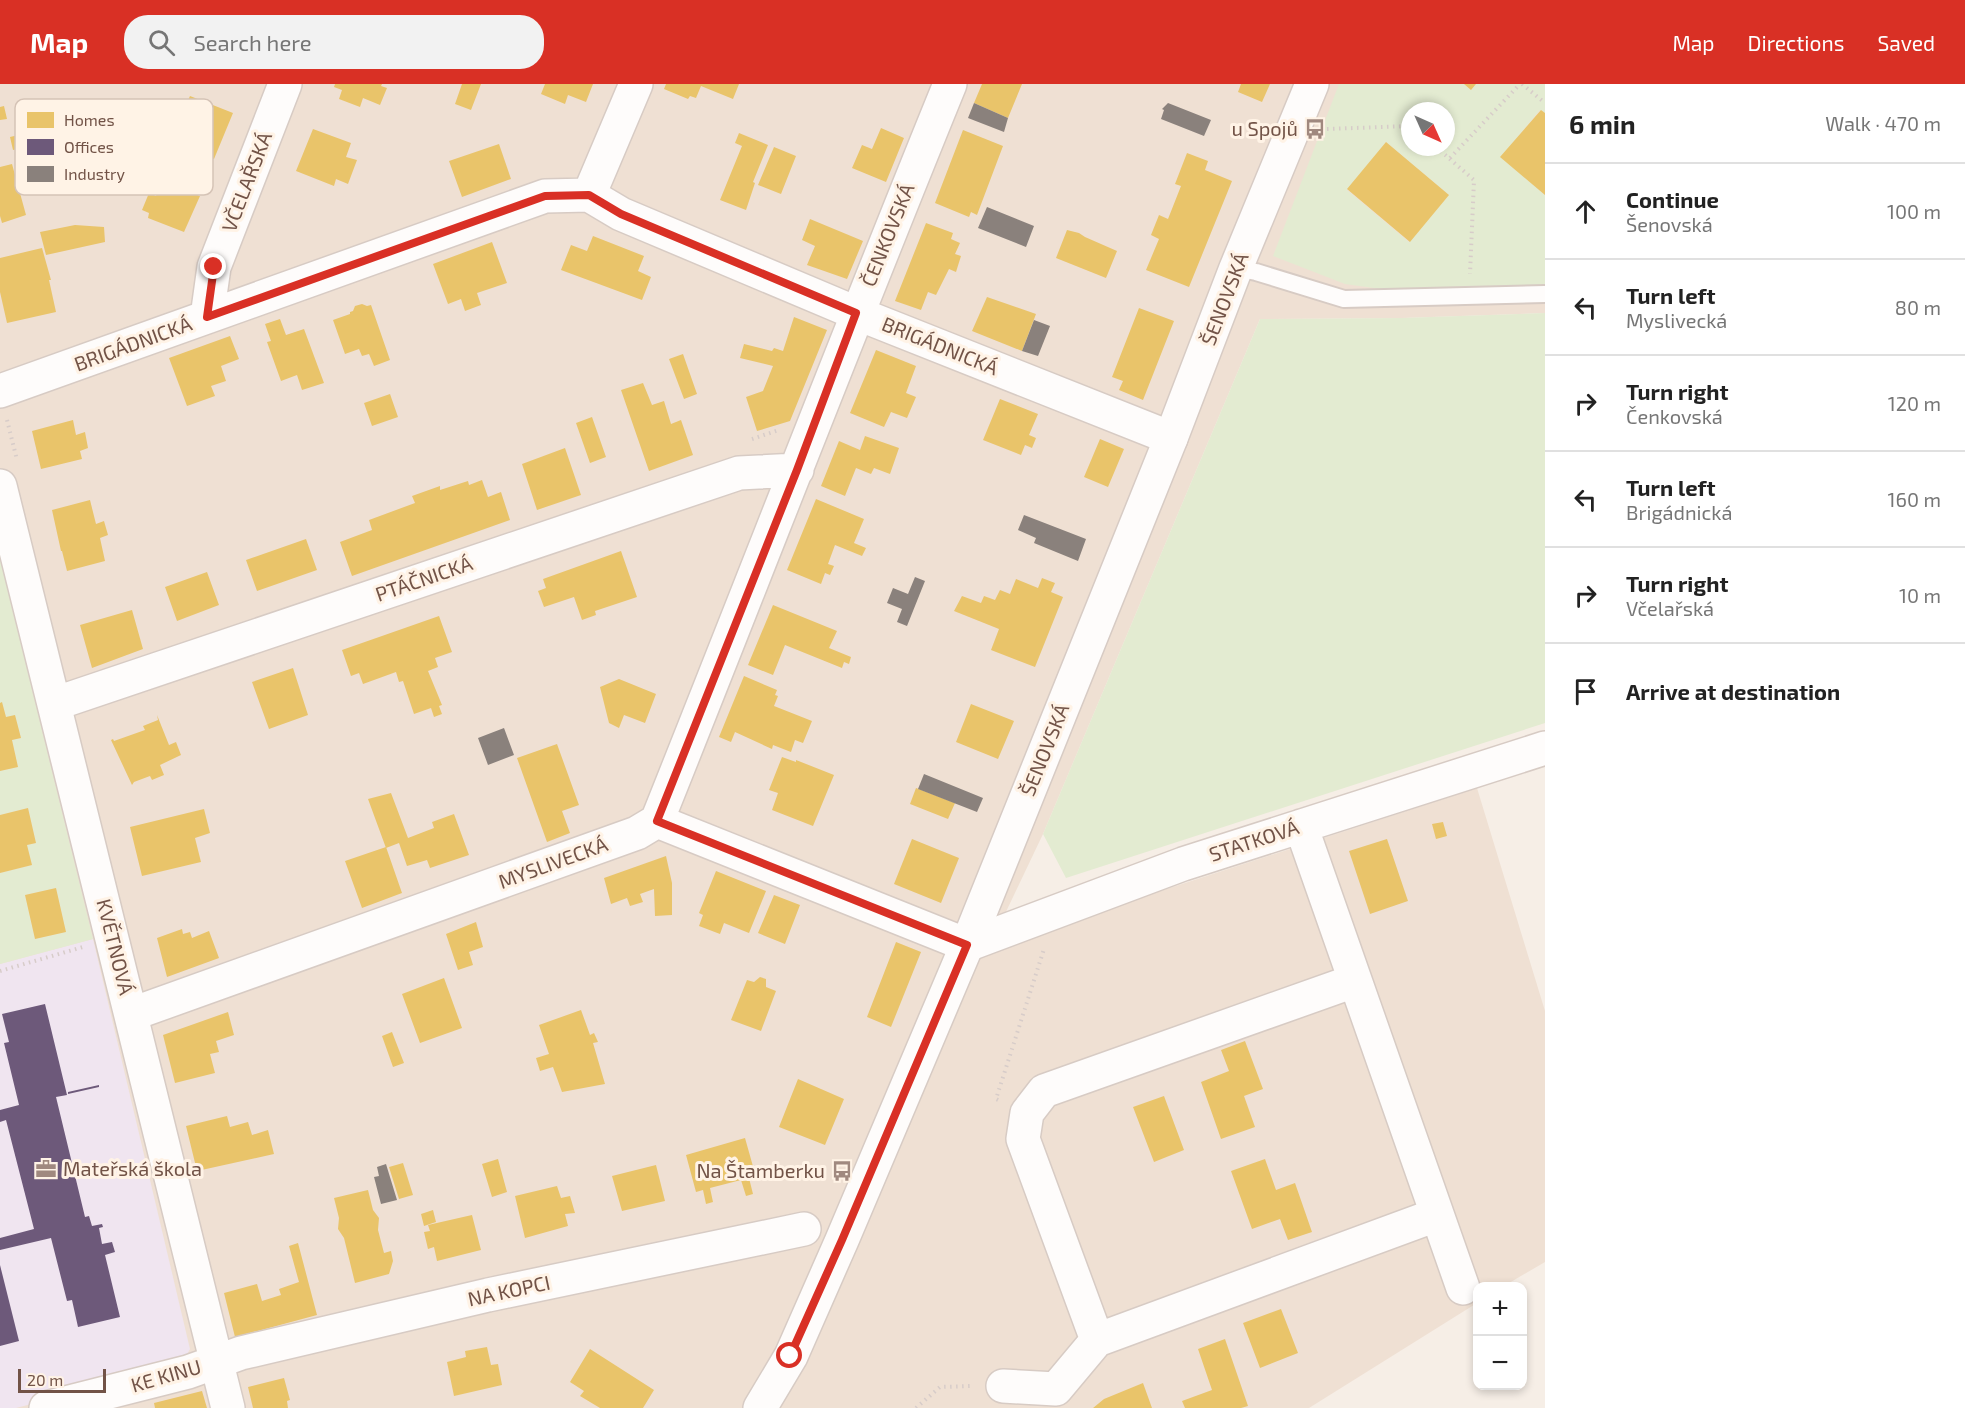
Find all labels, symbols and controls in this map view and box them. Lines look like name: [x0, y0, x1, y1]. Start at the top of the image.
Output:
search box: [124, 15, 544, 69]
text: Map: [30, 25, 88, 59]
icon: search: [145, 26, 178, 59]
text: Search here: [193, 29, 312, 55]
text: Map: [1672, 30, 1715, 55]
text: Directions: [1748, 30, 1844, 55]
text: Saved: [1877, 30, 1935, 55]
legend: [15, 99, 213, 195]
north arrow: [1401, 102, 1455, 156]
text: 6 min: [1569, 108, 1636, 139]
text: Homes: [64, 110, 115, 129]
text: Walk · 470 m: [1825, 111, 1941, 135]
place label: u Spojů: [1232, 116, 1298, 140]
bus stop icon: u Spojů: [1303, 117, 1327, 141]
street label: VČELAŘSKÁ: [216, 128, 276, 235]
text: Offices: [64, 137, 114, 156]
text: Industry: [64, 164, 125, 183]
street label: ČENKOVSKÁ: [856, 179, 919, 290]
text: Continue: [1626, 186, 1719, 212]
icon: ahead: [1569, 195, 1602, 228]
text: 100 m: [1887, 199, 1941, 223]
text: Šenovská: [1626, 212, 1713, 236]
street label: ŠENOVSKÁ: [1195, 248, 1253, 348]
route end: [200, 253, 226, 279]
text: Turn left: [1626, 282, 1715, 308]
icon: left: [1569, 291, 1602, 324]
text: 80 m: [1895, 295, 1941, 319]
text: Myslivecká: [1626, 308, 1727, 332]
street label: BRIGÁDNICKÁ: [71, 311, 195, 375]
street label: BRIGÁDNICKÁ: [879, 311, 1003, 379]
text: Turn right: [1626, 378, 1728, 404]
icon: right: [1569, 387, 1602, 420]
text: 120 m: [1888, 391, 1941, 415]
text: Čenkovská: [1626, 404, 1723, 428]
text: Turn left: [1626, 474, 1715, 500]
icon: left: [1569, 483, 1602, 516]
text: 160 m: [1888, 487, 1941, 511]
text: Brigádnická: [1626, 500, 1732, 524]
street label: PTÁČNICKÁ: [372, 550, 476, 606]
text: Turn right: [1626, 570, 1728, 596]
icon: right: [1569, 579, 1602, 612]
text: 10 m: [1899, 583, 1941, 607]
text: Včelařská: [1626, 596, 1714, 620]
icon: arrive: [1569, 675, 1602, 708]
text: Arrive at destination: [1626, 678, 1840, 704]
street label: ŠENOVSKÁ: [1015, 699, 1074, 799]
street label: STATKOVÁ: [1206, 814, 1302, 866]
street label: MYSLIVECKÁ: [495, 831, 611, 893]
street label: KVĚTNOVÁ: [92, 896, 140, 998]
place label: Mateřská škola: [63, 1156, 202, 1180]
office icon: Mateřská škola: [34, 1157, 58, 1181]
place label: Na Štamberku: [697, 1158, 825, 1182]
bus stop icon: Na Štamberku: [830, 1159, 854, 1183]
street label: NA KOPCI: [465, 1270, 552, 1310]
map controls: [1473, 1282, 1527, 1390]
button: +: [1473, 1282, 1527, 1336]
button: −: [1473, 1336, 1527, 1390]
route start: [776, 1342, 802, 1368]
street label: KE KINU: [128, 1354, 204, 1396]
scale bar: [18, 1366, 106, 1394]
text: 20 m: [27, 1370, 63, 1389]

